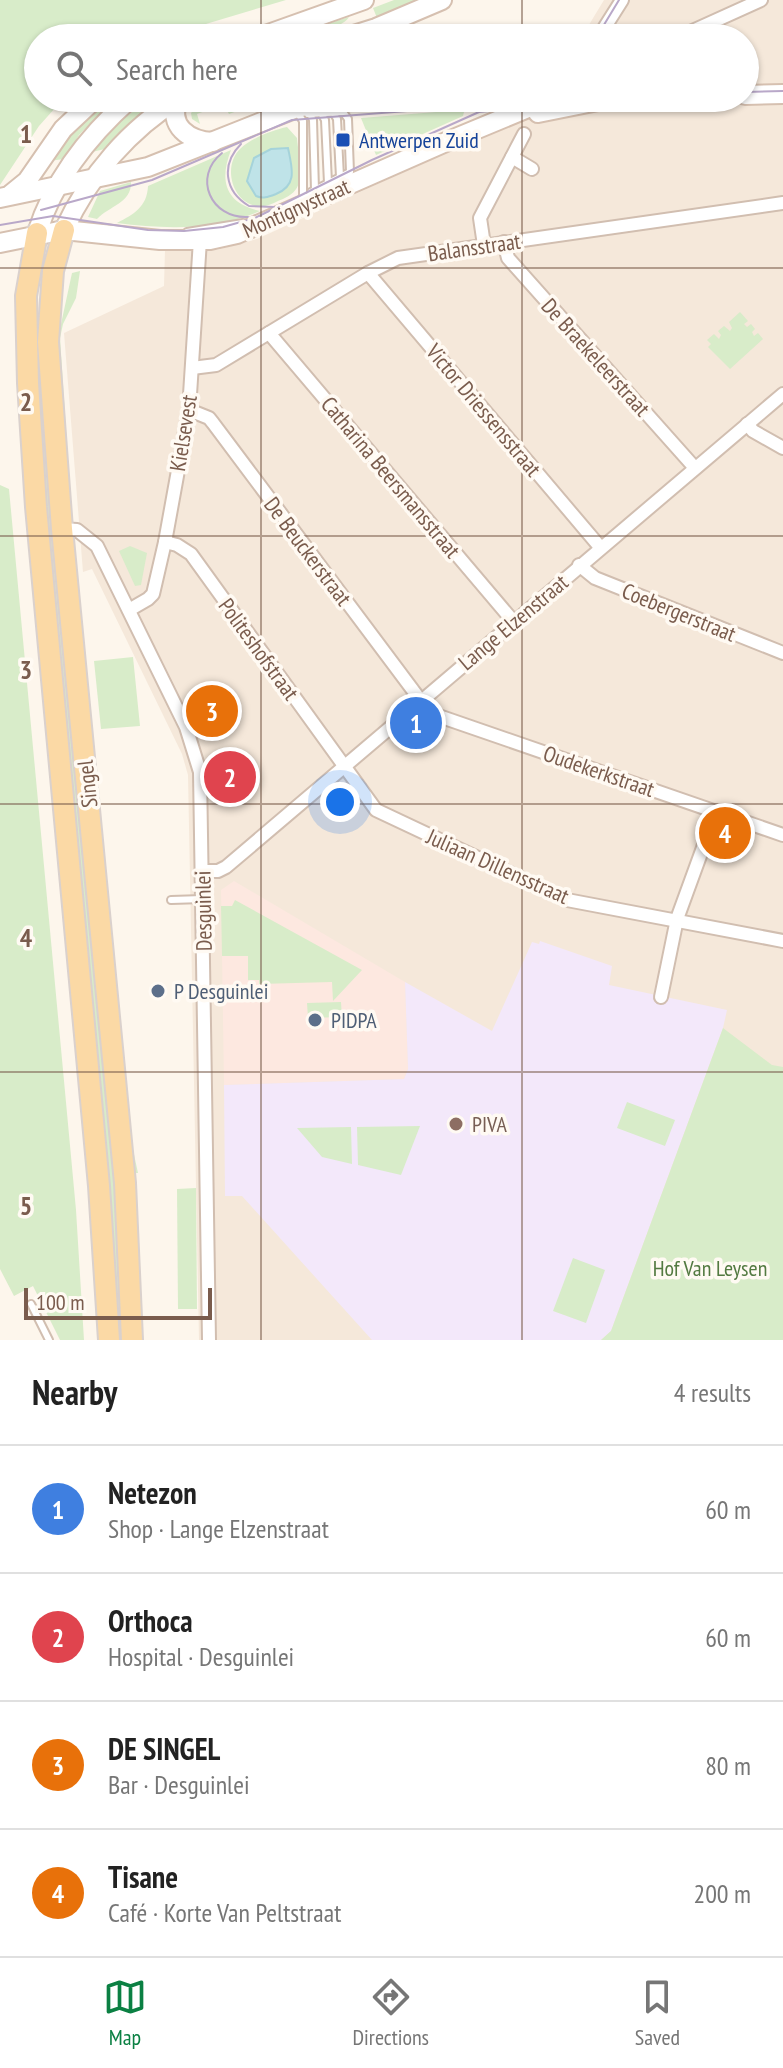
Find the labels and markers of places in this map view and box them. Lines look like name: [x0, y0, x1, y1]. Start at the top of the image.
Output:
place label: Antwerpen Zuid: [359, 126, 479, 154]
marker: Antwerpen Zuid: [334, 131, 352, 149]
pin: 3: [186, 681, 238, 741]
pin: 1: [390, 693, 442, 753]
pin: 2: [204, 747, 256, 807]
pin: 4: [699, 803, 751, 863]
place label: P Desguinlei: [174, 977, 268, 1005]
marker: P Desguinlei: [149, 982, 167, 1000]
place label: PIDPA: [331, 1006, 377, 1034]
marker: PIDPA: [306, 1011, 324, 1029]
place label: PIVA: [472, 1110, 507, 1138]
marker: PIVA: [447, 1115, 465, 1133]

